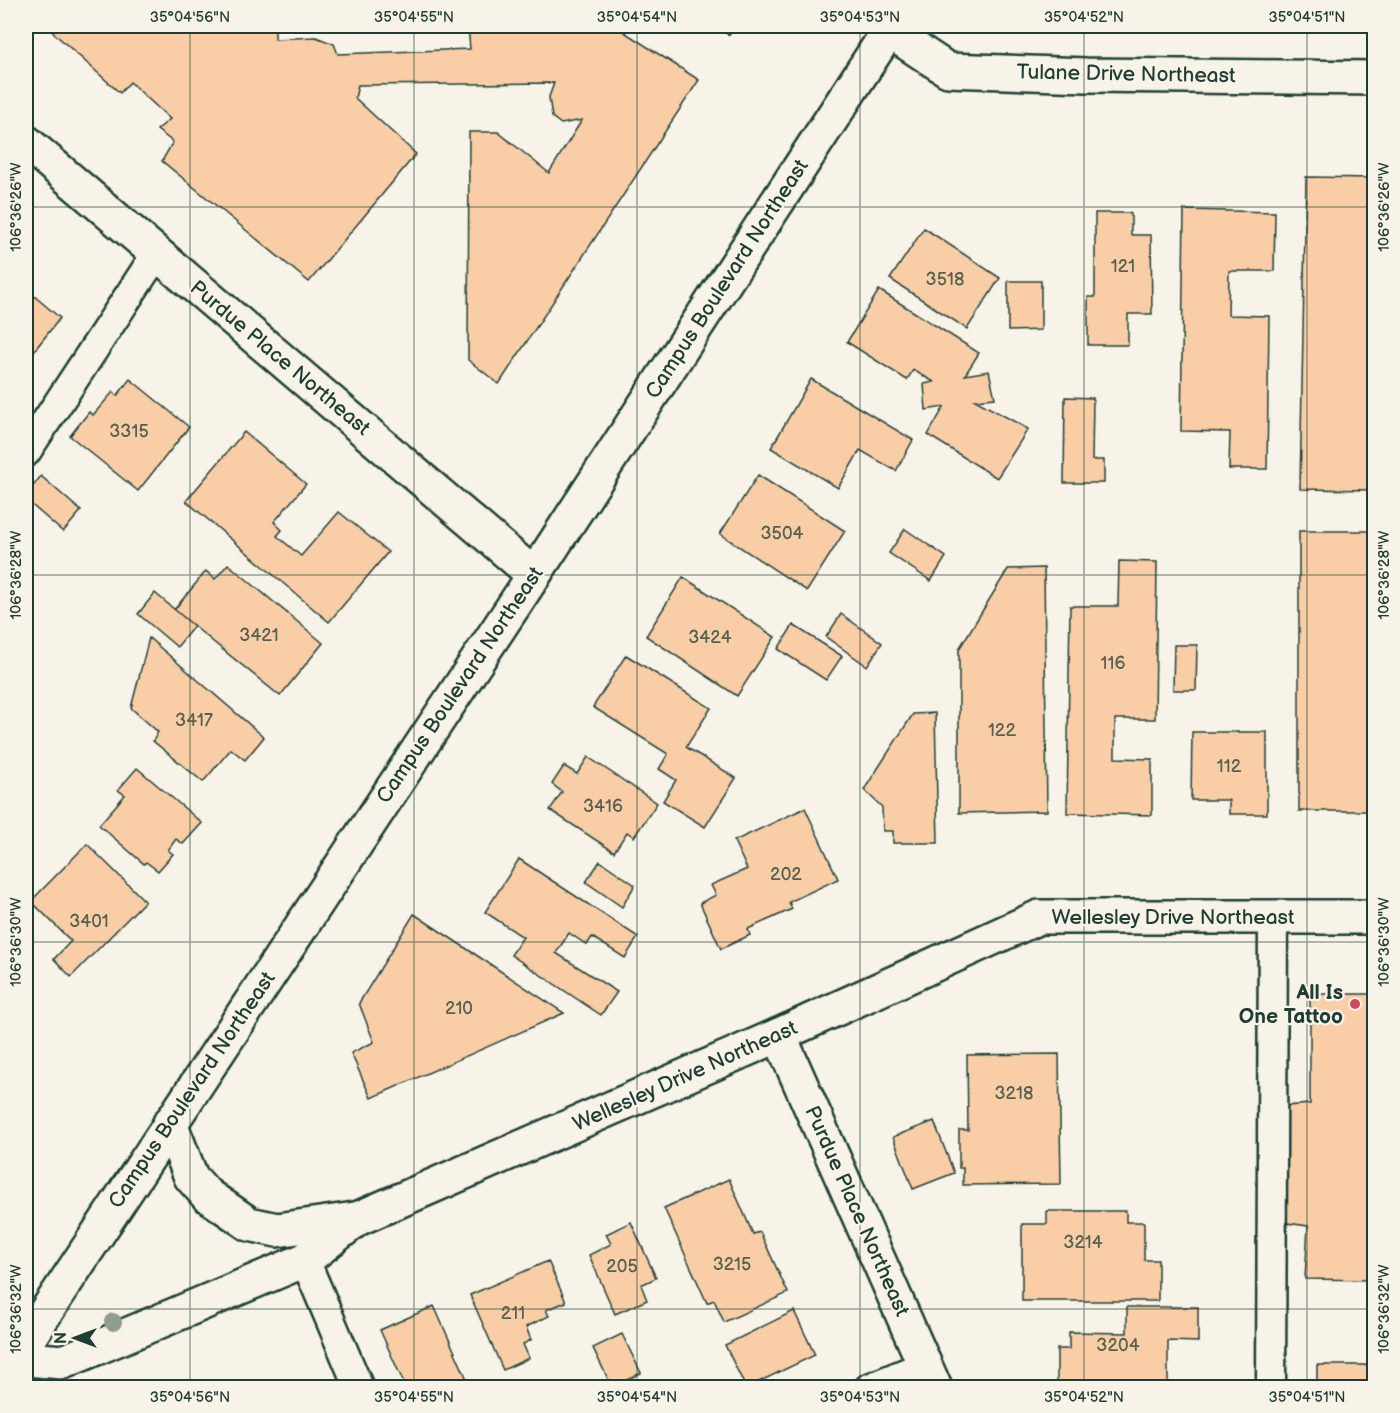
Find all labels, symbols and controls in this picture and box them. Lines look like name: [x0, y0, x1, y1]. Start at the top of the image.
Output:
text: 35°04'56"N: [150, 8, 230, 27]
text: 35°04'55"N: [374, 8, 454, 27]
text: 35°04'54"N: [597, 8, 677, 27]
text: 35°04'53"N: [820, 8, 900, 27]
text: 35°04'52"N: [1044, 8, 1124, 27]
text: 35°04'51"N: [1268, 8, 1346, 27]
street label: Tulane Drive Northeast: [1016, 60, 1236, 88]
street label: Campus Boulevard Northeast: [640, 154, 814, 403]
text: 106°36'26"W: [7, 162, 26, 252]
text: 106°36'26"W: [1375, 162, 1394, 252]
house number: 121: [1111, 256, 1135, 277]
house number: 3518: [926, 269, 964, 290]
street label: Purdue Place Northeast: [185, 275, 376, 441]
house number: 3315: [109, 421, 149, 442]
house number: 3504: [761, 523, 803, 544]
text: 106°36'28"W: [7, 530, 26, 620]
text: 106°36'28"W: [1375, 530, 1394, 620]
street label: Campus Boulevard Northeast: [371, 562, 549, 808]
house number: 3421: [239, 625, 279, 646]
house number: 3424: [688, 627, 732, 648]
house number: 116: [1101, 653, 1125, 674]
house number: 3417: [175, 710, 213, 731]
house number: 122: [988, 720, 1016, 741]
house number: 112: [1217, 756, 1242, 777]
house number: 3416: [583, 796, 623, 817]
house number: 202: [770, 864, 802, 885]
text: 106°36'30"W: [7, 897, 26, 987]
text: 106°36'30"W: [1375, 897, 1394, 987]
street label: Wellesley Drive Northeast: [1052, 905, 1295, 930]
house number: 3401: [69, 911, 109, 932]
street label: Campus Boulevard Northeast: [103, 967, 281, 1213]
place label: All Is One Tattoo: [1239, 980, 1343, 1029]
marker: All Is One Tattoo: [1348, 997, 1362, 1011]
house number: 210: [445, 998, 473, 1019]
street label: Wellesley Drive Northeast: [569, 1015, 802, 1137]
house number: 3218: [995, 1083, 1033, 1104]
street label: Purdue Place Northeast: [799, 1102, 915, 1321]
house number: 3214: [1063, 1232, 1103, 1253]
house number: 3215: [713, 1254, 751, 1275]
house number: 205: [606, 1256, 638, 1277]
text: 106°36'32"W: [7, 1264, 26, 1354]
text: 106°36'32"W: [1375, 1264, 1394, 1354]
house number: 211: [501, 1303, 525, 1324]
north arrow: [45, 1308, 105, 1368]
text: N: [52, 1332, 71, 1344]
house number: 3204: [1096, 1335, 1140, 1356]
text: 35°04'56"N: [150, 1388, 230, 1407]
text: 35°04'55"N: [374, 1388, 454, 1407]
text: 35°04'54"N: [597, 1388, 677, 1407]
text: 35°04'53"N: [820, 1388, 900, 1407]
text: 35°04'52"N: [1044, 1388, 1124, 1407]
text: 35°04'51"N: [1268, 1388, 1346, 1407]

